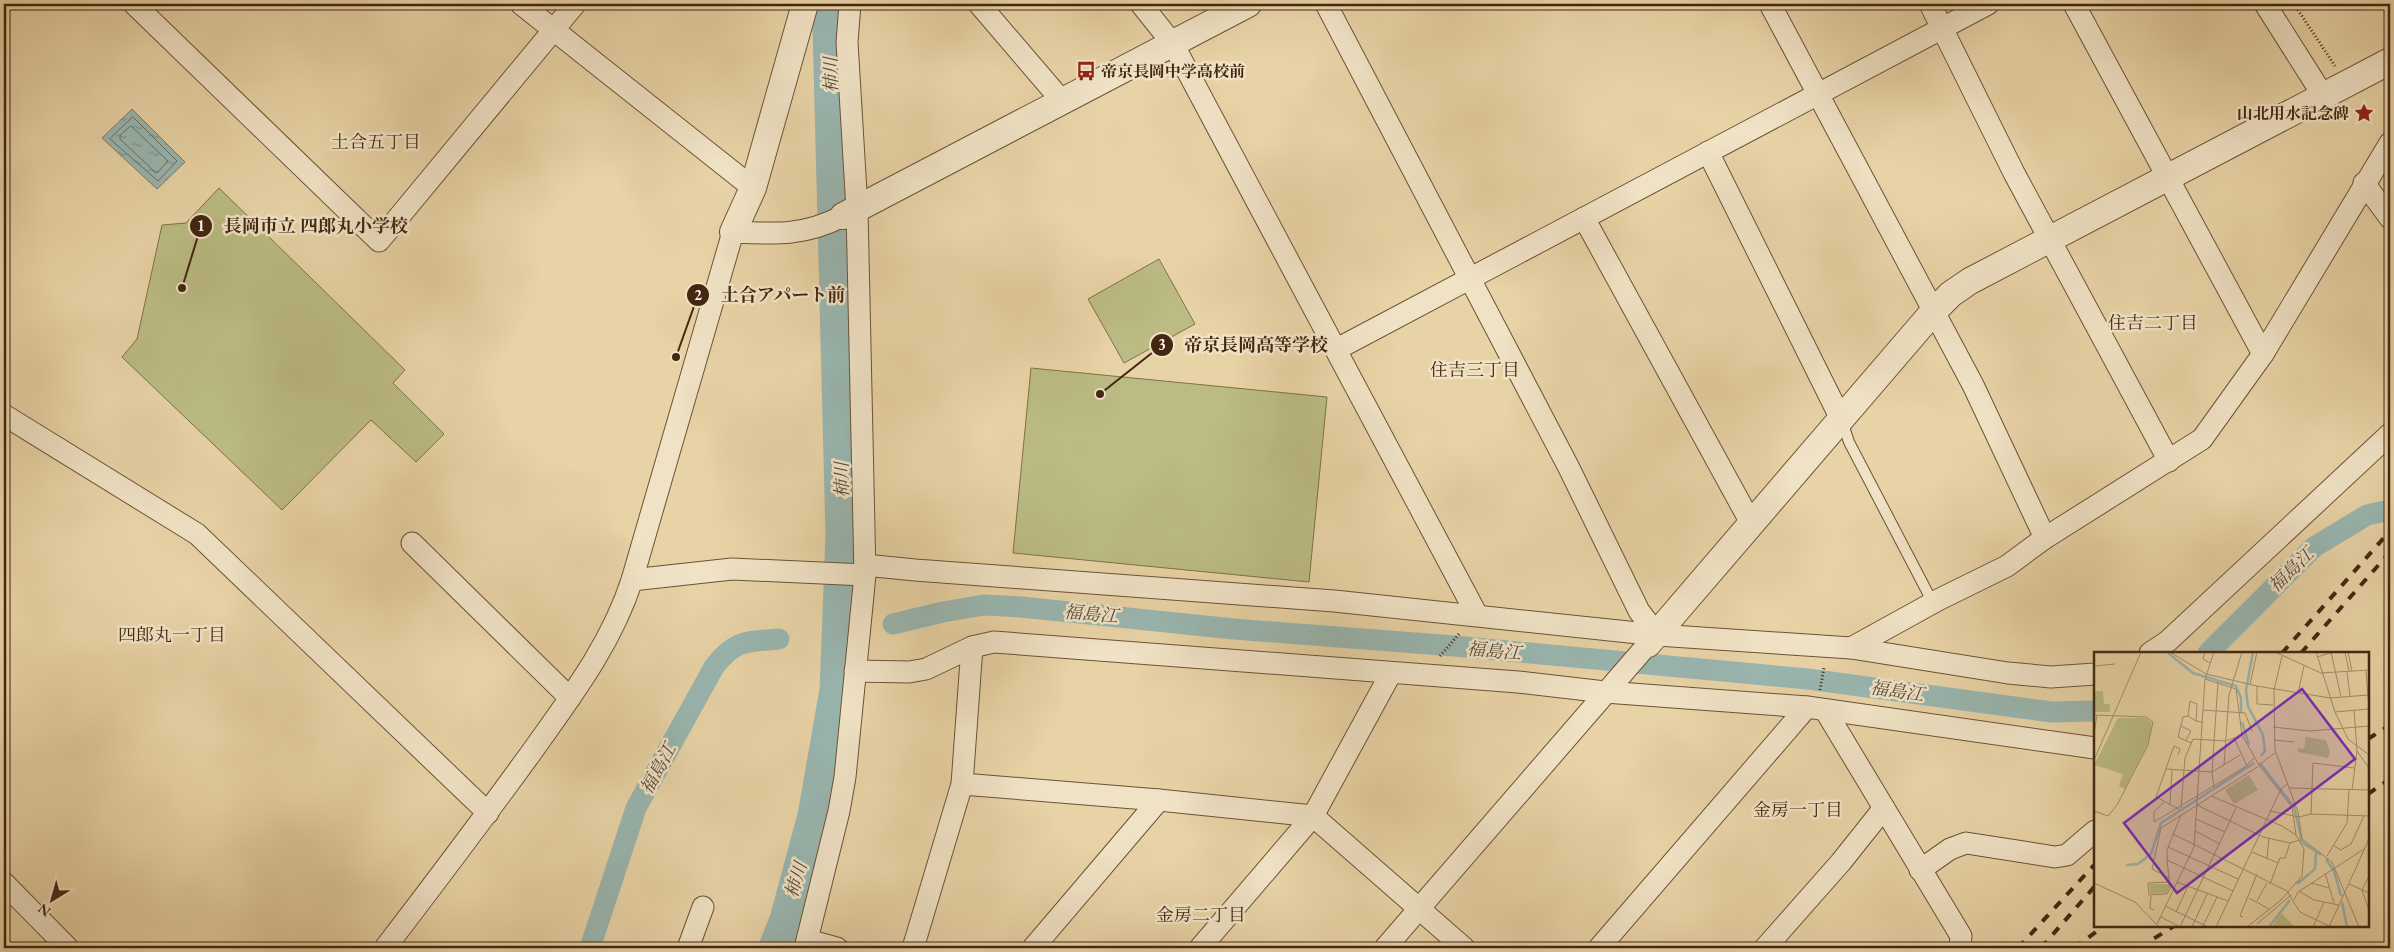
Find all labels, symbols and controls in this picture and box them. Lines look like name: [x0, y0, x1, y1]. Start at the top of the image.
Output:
water label: 柿川: [819, 55, 842, 93]
bus stop icon: 帝京長岡中学高校前: [1075, 60, 1097, 82]
place label: 帝京長岡中学高校前: [1101, 61, 1245, 82]
place icon: 山北用水記念碑: [2353, 102, 2375, 124]
place label: 山北用水記念碑: [2237, 103, 2349, 124]
district label: 土合五丁目: [331, 130, 421, 153]
callout: 長岡市立 四郎丸小学校: [189, 209, 418, 242]
text: 長岡市立 四郎丸小学校: [224, 214, 408, 237]
text: 1: [197, 216, 205, 235]
callout: 土合アパート前: [685, 278, 856, 311]
text: 土合アパート前: [721, 283, 845, 306]
text: 2: [694, 285, 702, 304]
district label: 住吉二丁目: [2108, 311, 2198, 334]
callout: 帝京長岡高等学校: [1149, 328, 1338, 361]
text: 帝京長岡高等学校: [1184, 333, 1328, 356]
text: 3: [1158, 335, 1166, 354]
district label: 住吉三丁目: [1430, 358, 1520, 381]
water label: 柿川: [830, 460, 853, 498]
water label: 福島江: [2263, 541, 2320, 597]
water label: 福島江: [1063, 600, 1122, 628]
district label: 四郎丸一丁目: [118, 623, 226, 646]
water label: 福島江: [1466, 637, 1525, 665]
inset map: [2094, 652, 2369, 927]
water label: 福島江: [1869, 675, 1928, 706]
water label: 福島江: [634, 737, 682, 798]
district label: 金房一丁目: [1753, 798, 1843, 821]
water label: 柿川: [779, 857, 812, 900]
north arrow: [28, 874, 78, 924]
text: N: [34, 899, 54, 921]
district label: 金房二丁目: [1156, 903, 1246, 926]

